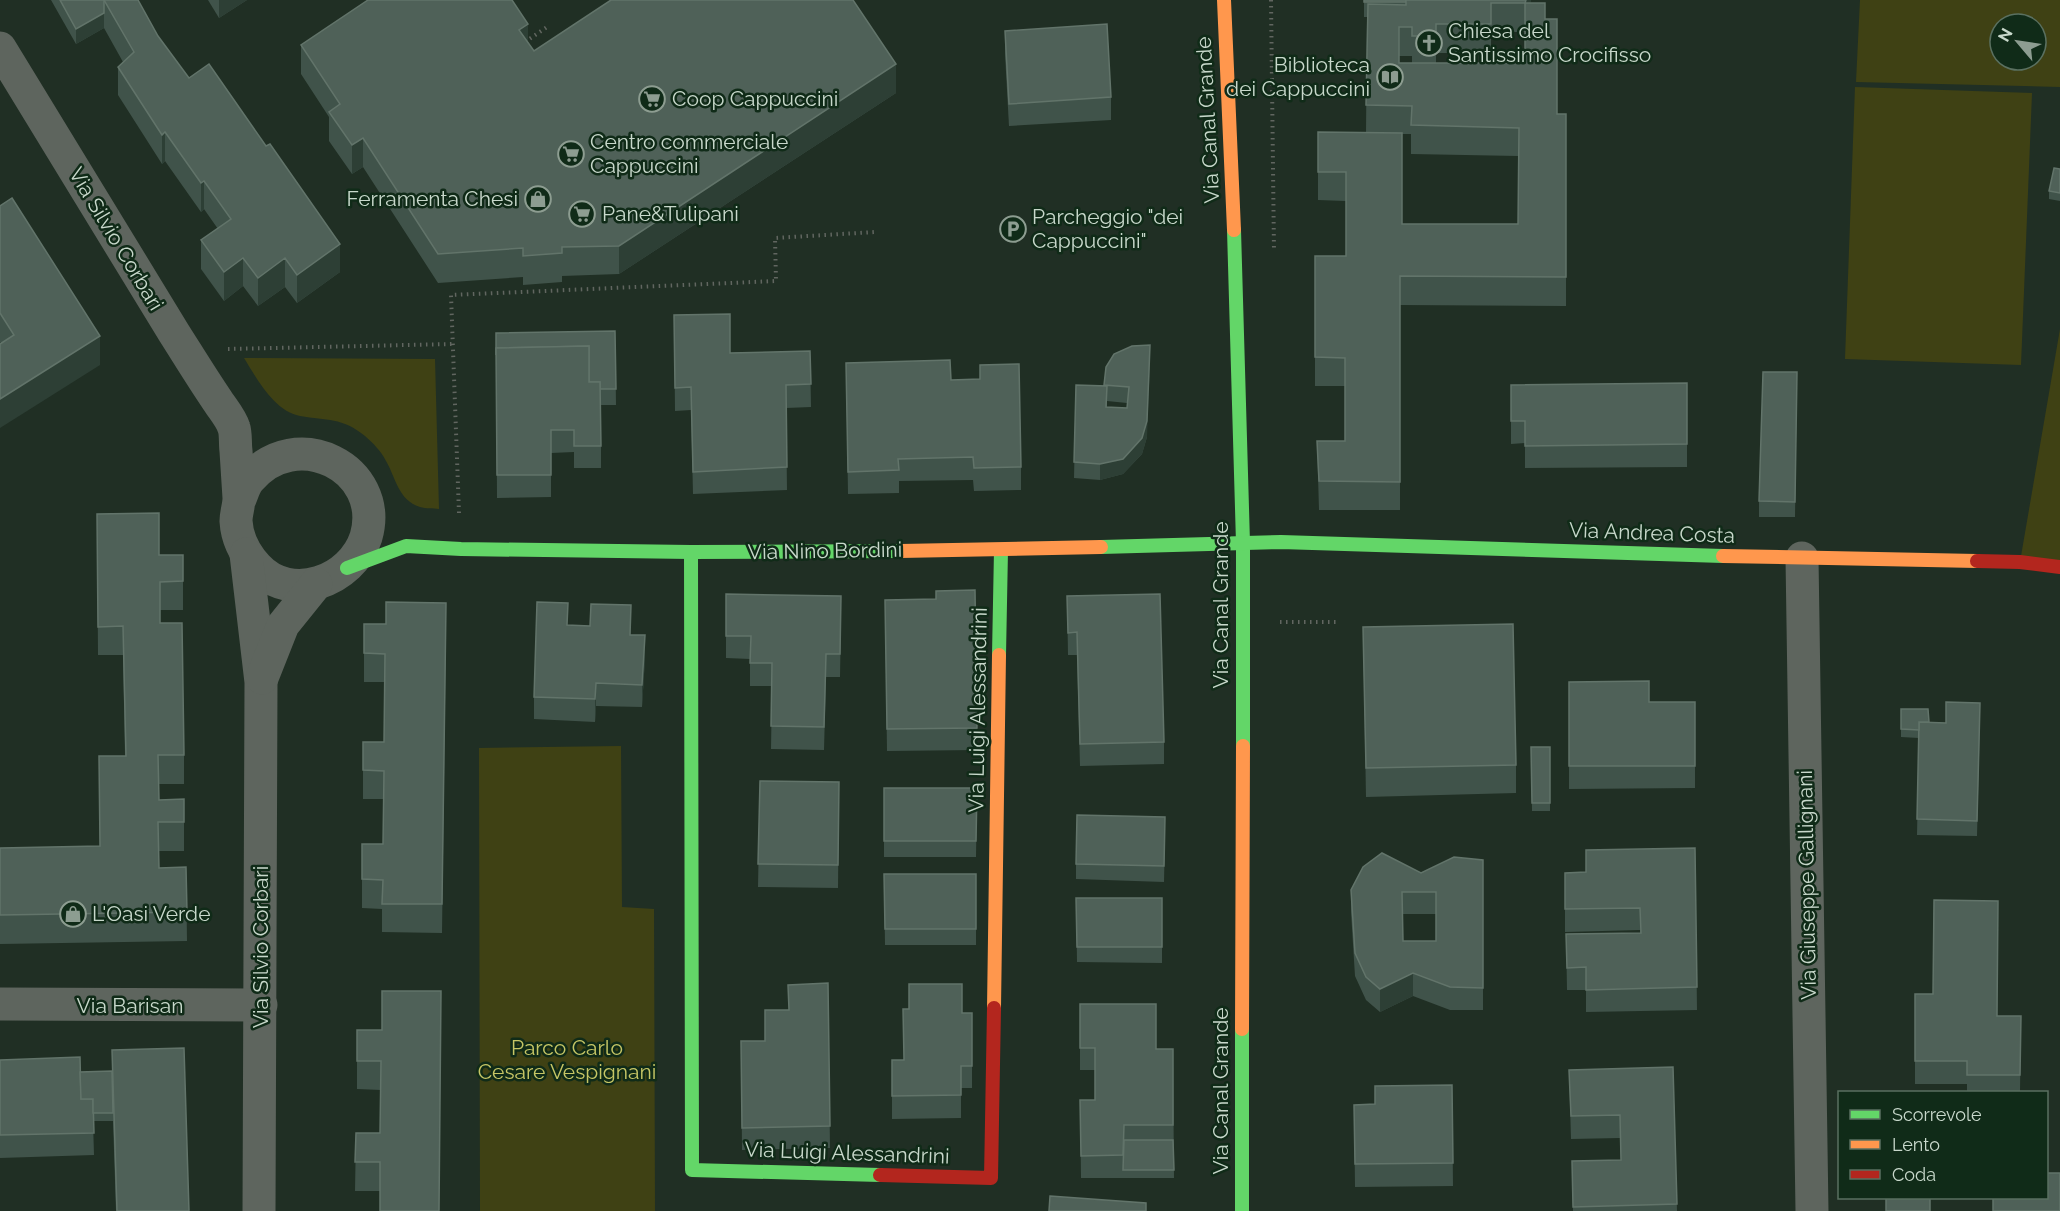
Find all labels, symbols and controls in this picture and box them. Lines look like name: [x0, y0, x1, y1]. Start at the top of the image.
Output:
north arrow: [1988, 12, 2048, 72]
place label: Chiesa del Santissimo Crocifisso: [1448, 18, 1651, 67]
text: N: [1994, 25, 2017, 45]
church icon: Chiesa del Santissimo Crocifisso: [1414, 28, 1444, 58]
street label: Via Canal Grande: [1191, 36, 1224, 204]
place label: Biblioteca dei Cappuccini: [1226, 52, 1370, 101]
library icon: Biblioteca dei Cappuccini: [1375, 62, 1405, 92]
supermarket icon: Coop Cappuccini: [637, 84, 667, 114]
place label: Coop Cappuccini: [672, 86, 838, 111]
place label: Centro commerciale Cappuccini: [590, 129, 788, 178]
supermarket icon: Centro commerciale Cappuccini: [556, 139, 586, 169]
street label: Via Silvio Corbari: [64, 163, 169, 315]
shop icon: Ferramenta Chesi: [523, 184, 553, 214]
place label: Ferramenta Chesi: [347, 186, 518, 211]
supermarket icon: Pane&Tulipani: [567, 199, 597, 229]
place label: Pane&Tulipani: [602, 201, 739, 226]
place label: Parcheggio "dei Cappuccini": [1032, 204, 1183, 253]
parking icon: Parcheggio "dei Cappuccini": [998, 214, 1028, 244]
street label: Via Andrea Costa: [1569, 517, 1735, 548]
street label: Via Canal Grande: [1208, 521, 1233, 689]
street label: Via Nino Bordini: [748, 537, 902, 564]
street label: Via Luigi Alessandrini: [963, 607, 992, 813]
street label: Via Giuseppe Gallignani: [1792, 770, 1821, 1000]
street label: Via Silvio Corbari: [248, 866, 273, 1028]
shop icon: L'Oasi Verde: [58, 899, 88, 929]
place label: L'Oasi Verde: [92, 901, 210, 926]
street label: Via Barisan: [77, 993, 183, 1018]
street label: Via Canal Grande: [1208, 1007, 1233, 1175]
park label: Parco Carlo Cesare Vespignani: [478, 1035, 656, 1084]
legend: [1838, 1091, 2048, 1199]
text: Scorrevole: [1892, 1104, 1982, 1125]
text: Lento: [1892, 1134, 1940, 1155]
street label: Via Luigi Alessandrini: [744, 1136, 950, 1169]
text: Coda: [1892, 1164, 1936, 1185]

